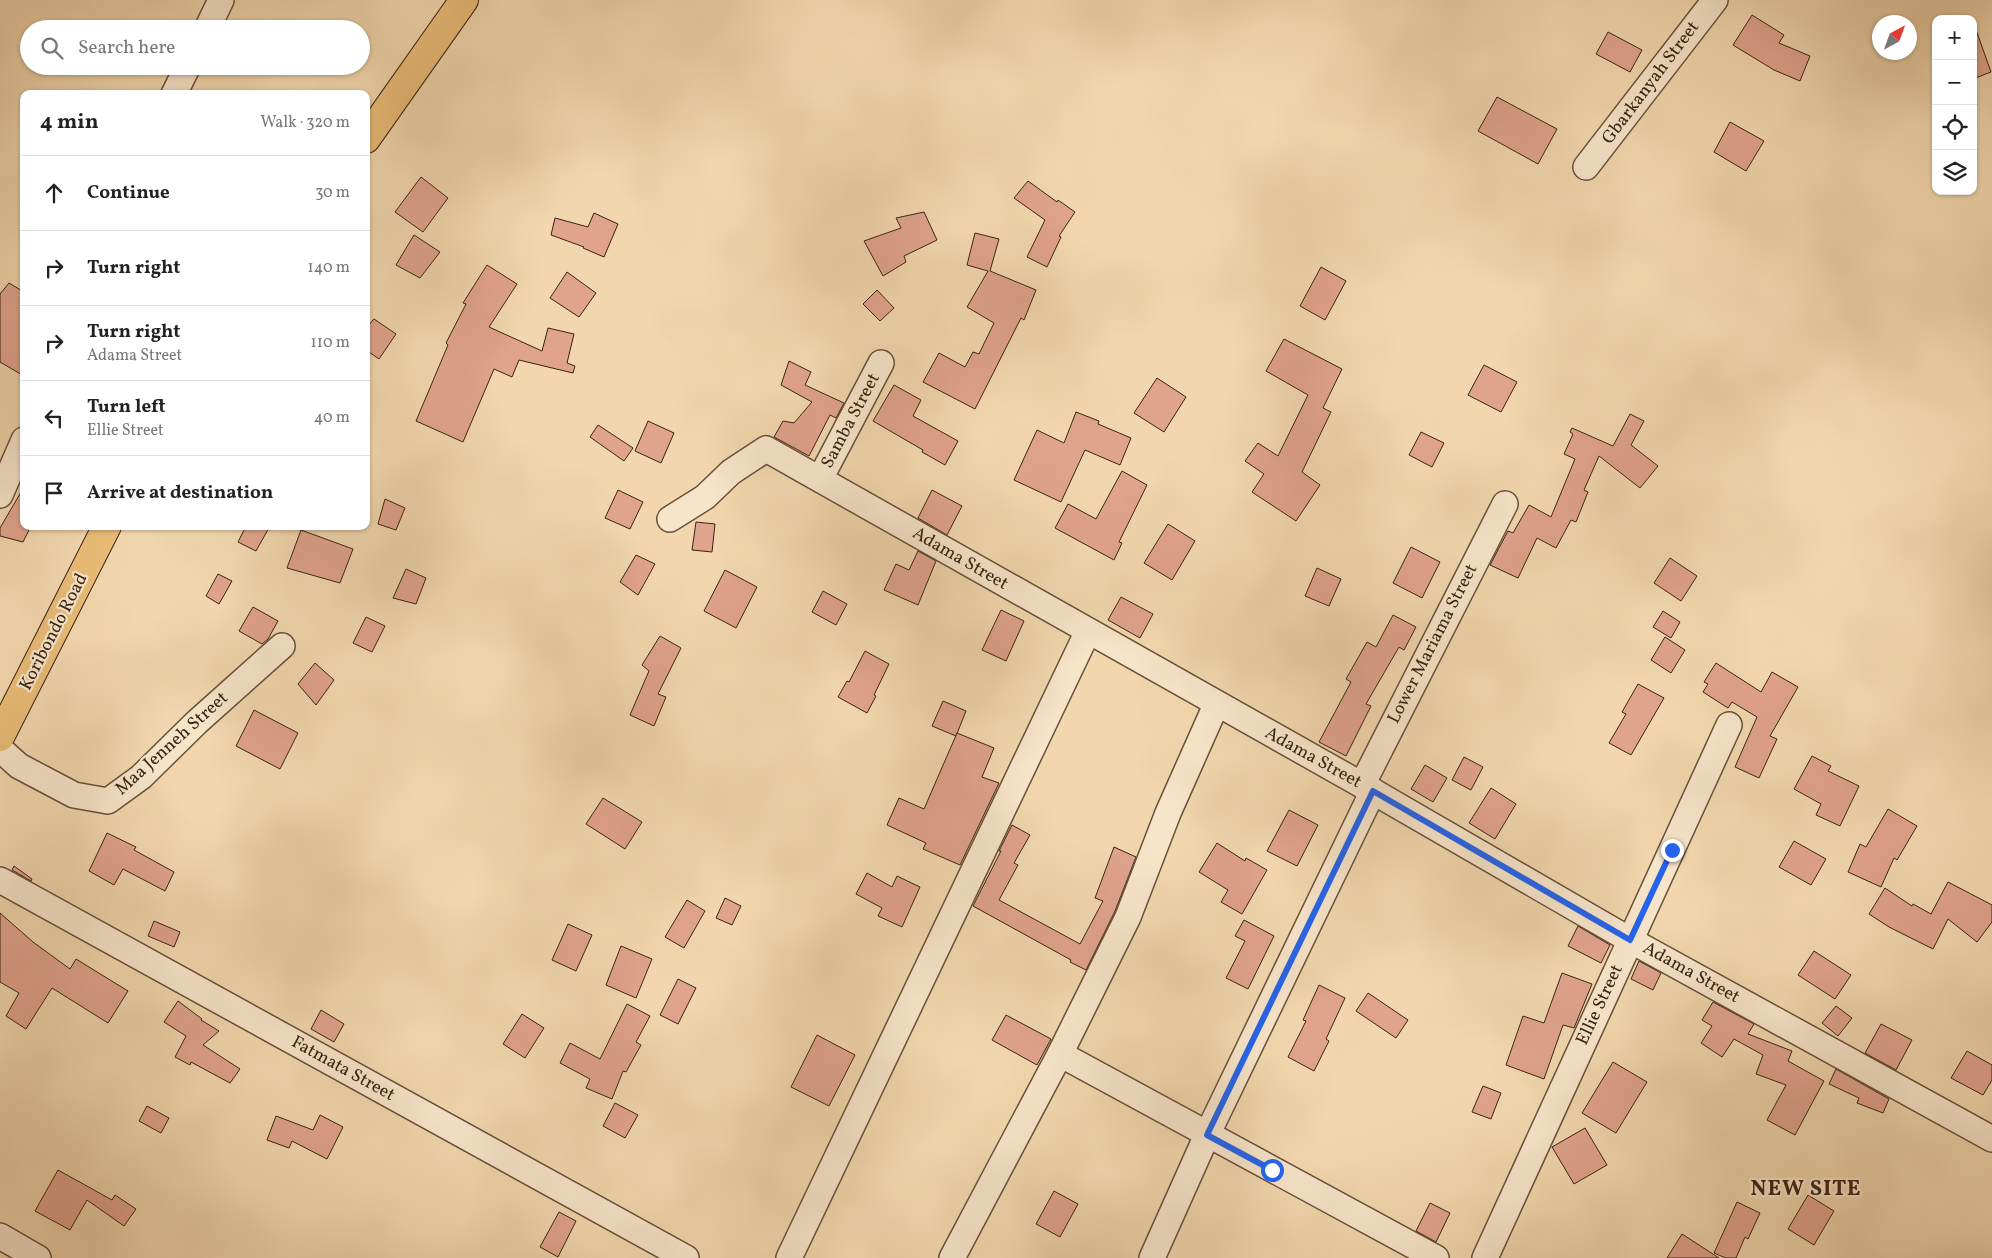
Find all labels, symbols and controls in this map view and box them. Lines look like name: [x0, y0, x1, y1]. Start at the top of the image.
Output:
north arrow: [1872, 15, 1917, 60]
map controls: [1932, 15, 1977, 195]
button: +: [1932, 15, 1977, 60]
street label: Gbarkanyah Street: [1596, 16, 1706, 150]
search box: [20, 20, 370, 75]
icon: search: [38, 34, 66, 62]
text: Search here: [78, 35, 175, 61]
button: −: [1932, 60, 1977, 105]
button: locate: [1932, 105, 1977, 150]
text: 4 min: [40, 108, 99, 137]
text: Walk · 320 m: [260, 112, 350, 134]
button: layers: [1932, 150, 1977, 195]
icon: ahead: [40, 179, 68, 207]
text: Continue: [87, 180, 170, 206]
text: 30 m: [315, 182, 350, 204]
icon: right: [40, 254, 68, 282]
text: Turn right: [87, 255, 180, 281]
text: 140 m: [308, 257, 350, 279]
text: Turn right: [87, 319, 180, 345]
icon: right: [40, 329, 68, 357]
text: 110 m: [311, 332, 350, 354]
text: Adama Street: [87, 345, 182, 367]
street label: Samba Street: [815, 369, 887, 473]
text: Turn left: [87, 394, 166, 420]
icon: left: [40, 404, 68, 432]
text: 40 m: [314, 407, 350, 429]
text: Ellie Street: [87, 420, 164, 442]
icon: arrive: [40, 479, 68, 507]
text: Arrive at destination: [87, 480, 273, 506]
street label: Adama Street: [907, 521, 1013, 597]
street label: Lower Mariama Street: [1382, 560, 1484, 728]
street label: Koribondo Road: [14, 569, 94, 695]
street label: Maa Jenneh Street: [110, 686, 234, 802]
street label: Adama Street: [1260, 721, 1366, 795]
route end: [1661, 839, 1684, 862]
street label: Adama Street: [1638, 936, 1744, 1010]
street label: Ellie Street: [1570, 961, 1630, 1049]
street label: Fatmata Street: [287, 1030, 399, 1108]
route start: [1261, 1159, 1284, 1182]
district label: NEW SITE: [1751, 1174, 1862, 1205]

